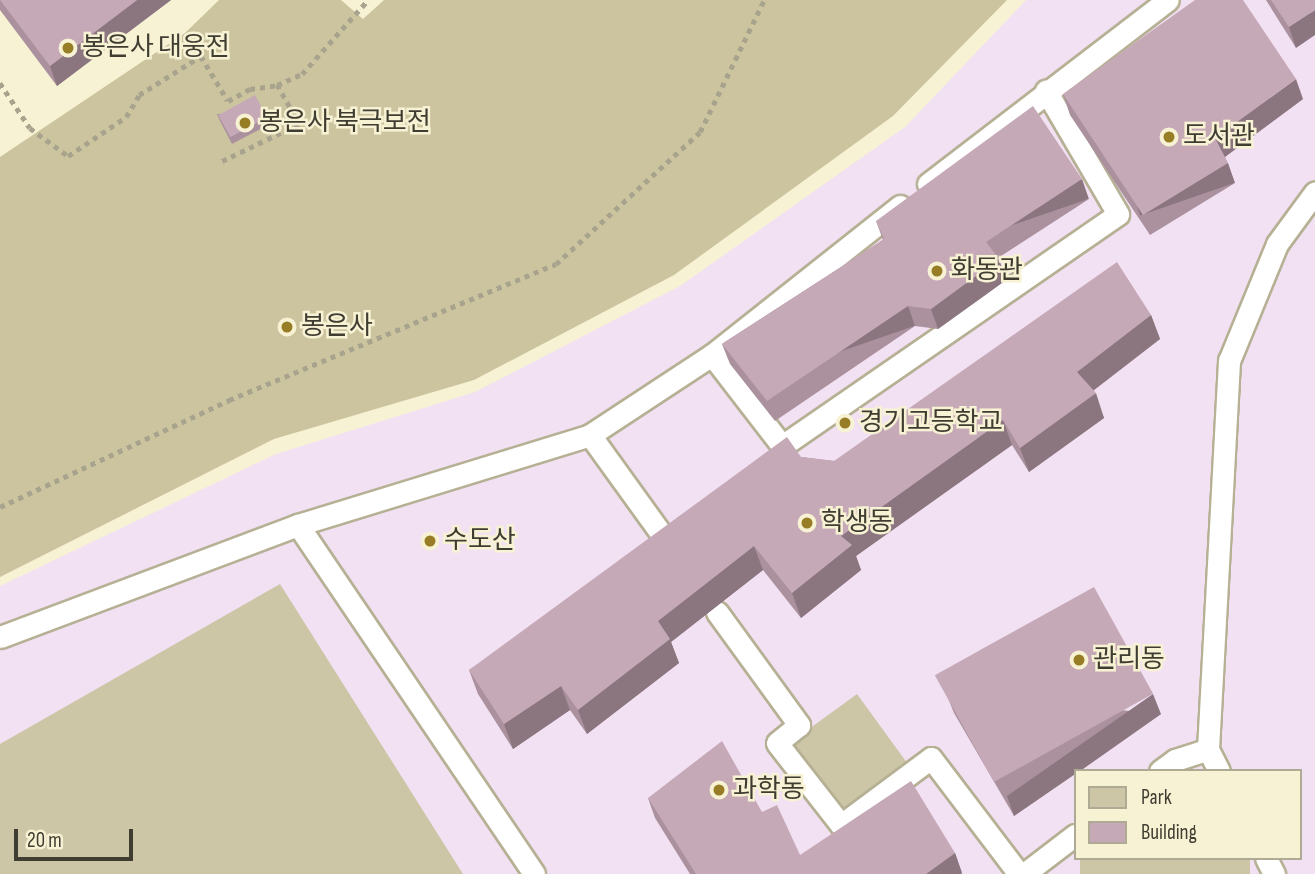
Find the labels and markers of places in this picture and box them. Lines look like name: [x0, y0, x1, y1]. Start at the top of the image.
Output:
place label: 봉은사 대웅전: [82, 32, 230, 64]
marker: 봉은사 대웅전: [60, 40, 76, 56]
place label: 봉은사 북극보전: [259, 107, 431, 139]
marker: 봉은사 북극보전: [237, 115, 253, 131]
place label: 도서관: [1183, 121, 1255, 153]
marker: 도서관: [1161, 129, 1177, 145]
place label: 화동관: [951, 255, 1023, 287]
marker: 화동관: [929, 263, 945, 279]
place label: 봉은사: [301, 311, 373, 343]
marker: 봉은사: [279, 319, 295, 335]
place label: 경기고등학교: [859, 407, 1003, 439]
marker: 경기고등학교: [837, 415, 853, 431]
place label: 학생동: [821, 507, 893, 539]
marker: 학생동: [799, 515, 815, 531]
place label: 수도산: [444, 525, 516, 557]
marker: 수도산: [422, 533, 438, 549]
place label: 관리동: [1093, 644, 1165, 676]
marker: 관리동: [1071, 652, 1087, 668]
place label: 과학동: [733, 774, 805, 806]
marker: 과학동: [711, 782, 727, 798]

